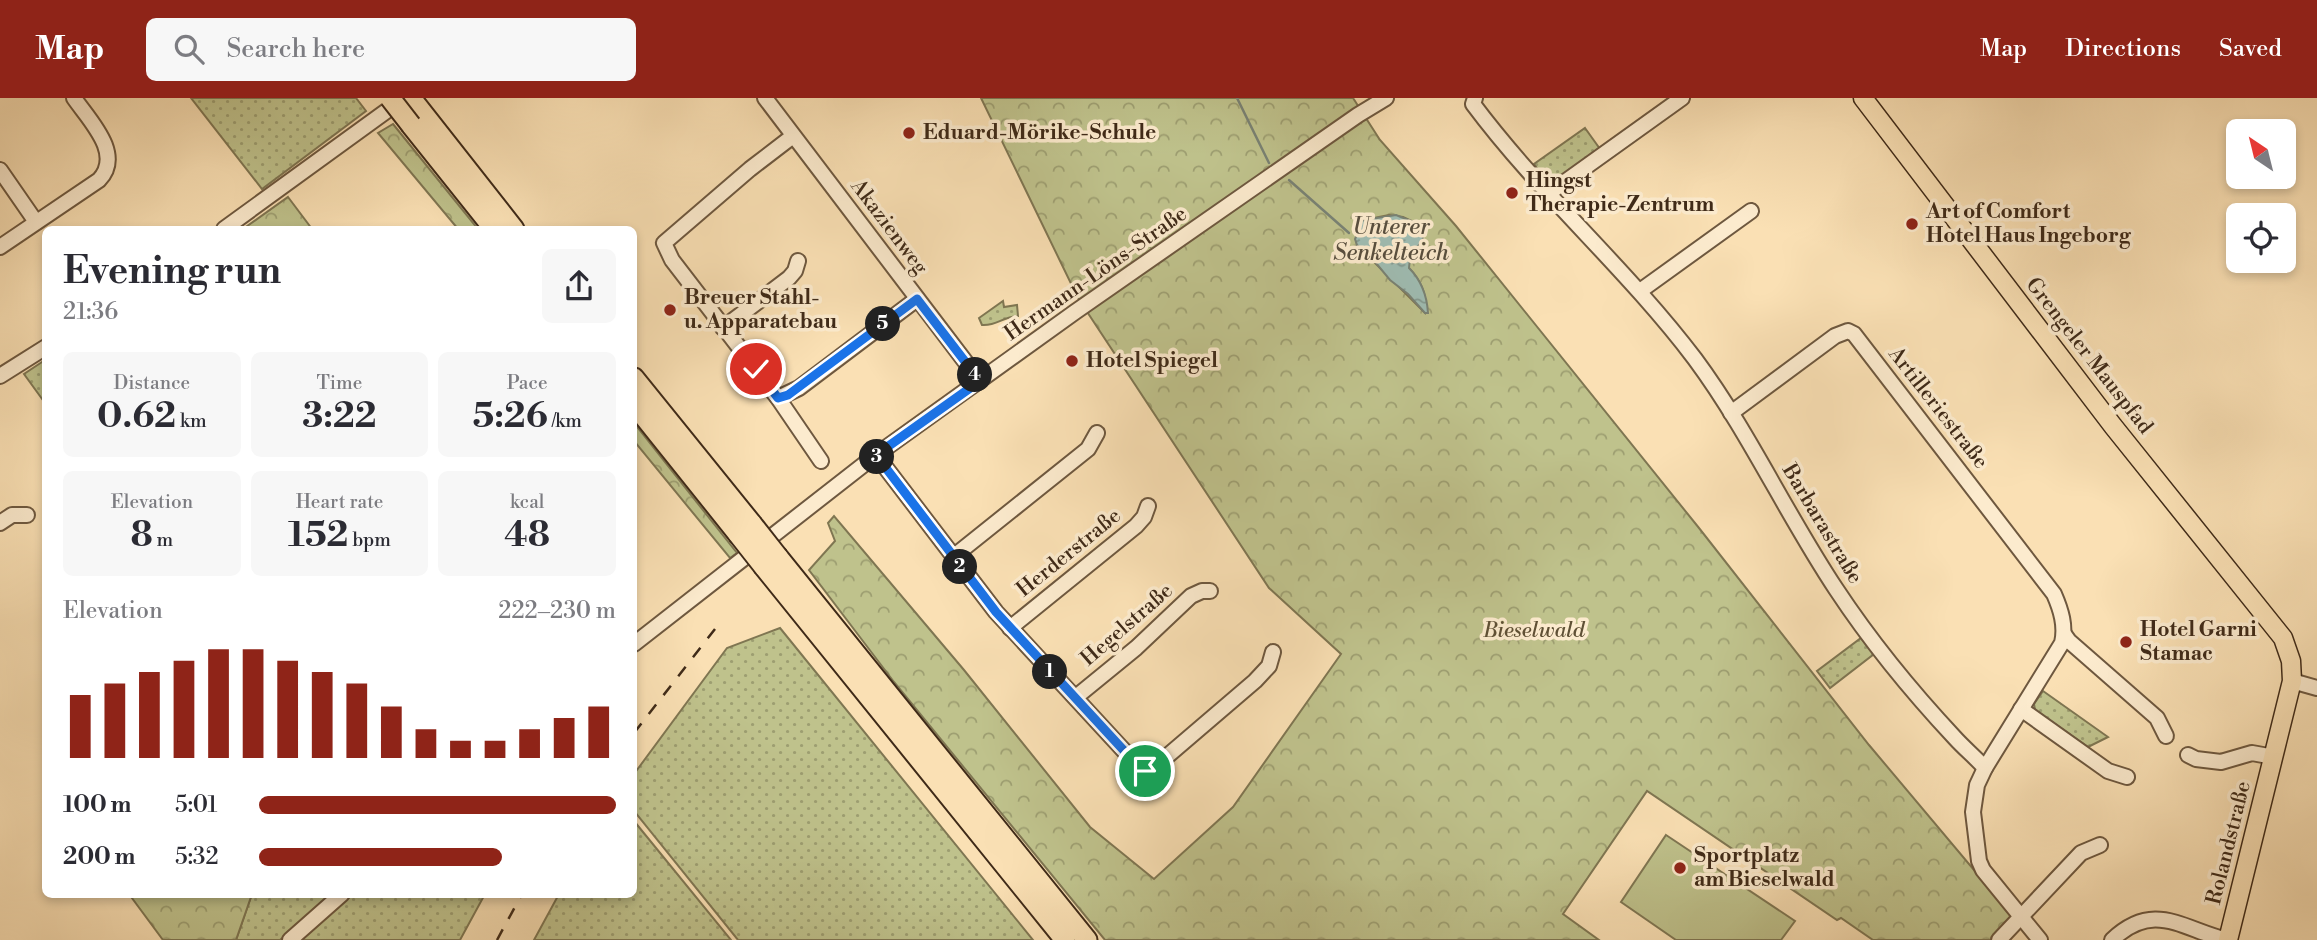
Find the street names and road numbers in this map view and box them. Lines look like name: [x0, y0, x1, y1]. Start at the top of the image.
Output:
street label: Akazienweg: [844, 173, 933, 280]
street label: Hermann-Löns-Straße: [1000, 201, 1192, 347]
street label: Grengeler Mauspfad: [2020, 273, 2158, 439]
street label: Artilleriestraße: [1882, 341, 1994, 474]
street label: Barbarastraße: [1775, 458, 1868, 589]
street label: Herderstraße: [1012, 503, 1126, 603]
street label: Hegelstraße: [1076, 578, 1178, 672]
street label: Rolandstraße: [2201, 779, 2257, 907]

